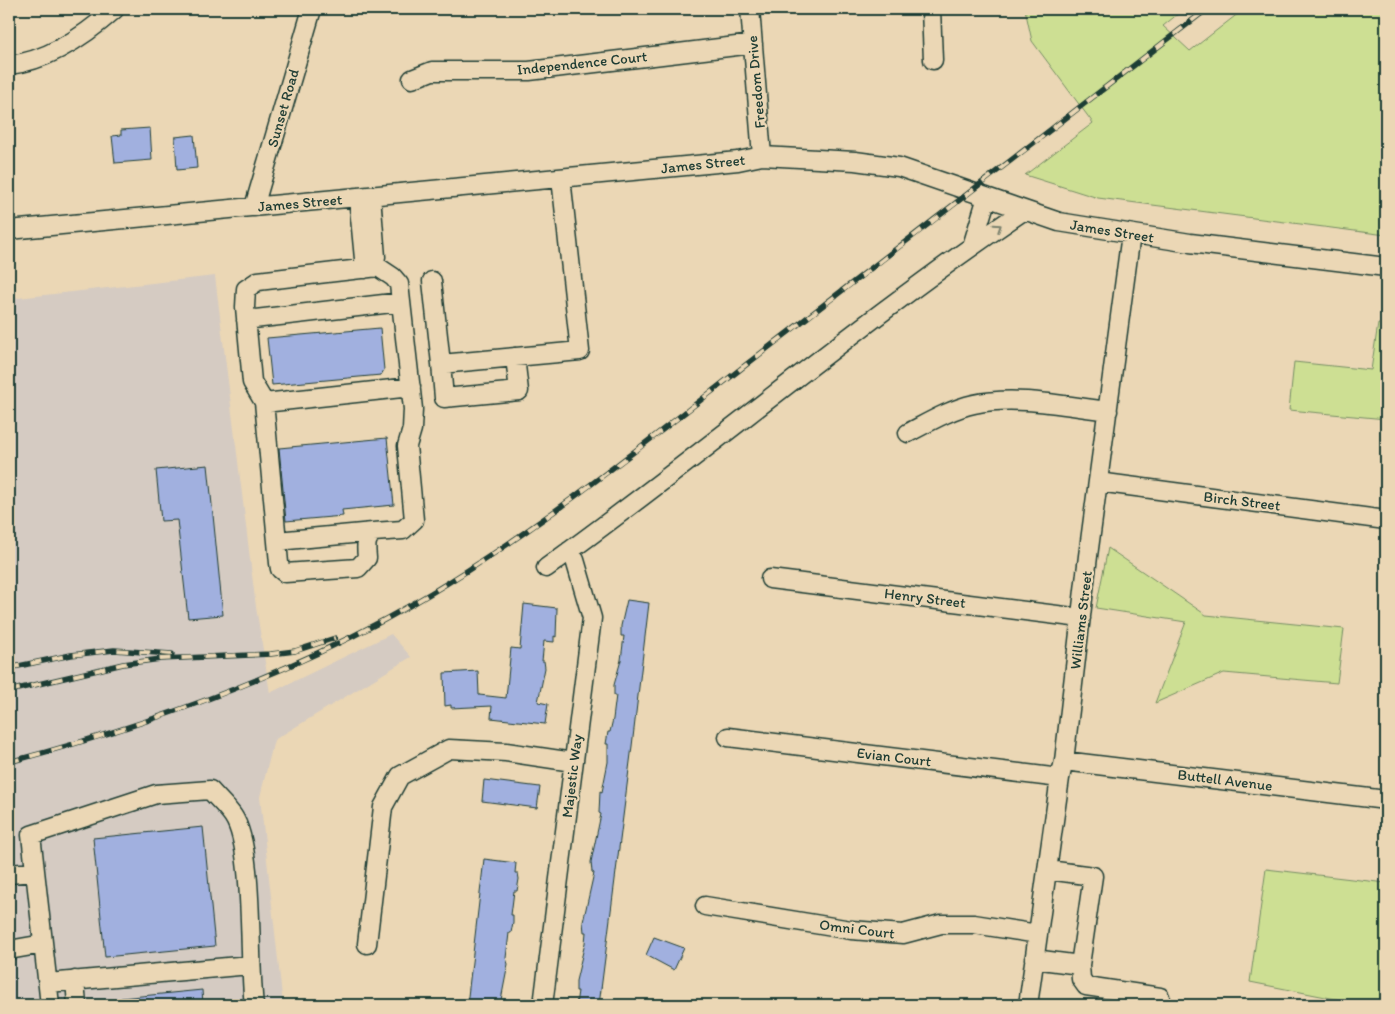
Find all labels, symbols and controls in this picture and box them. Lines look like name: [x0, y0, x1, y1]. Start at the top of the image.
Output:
street label: Freedom Drive: [743, 35, 769, 129]
street label: Independence Court: [516, 47, 648, 79]
street label: Sunset Road: [263, 66, 303, 149]
street label: James Street: [660, 151, 746, 177]
street label: James Street: [257, 190, 343, 216]
street label: James Street: [1069, 215, 1156, 247]
one-way arrow: [993, 224, 1002, 234]
street label: Birch Street: [1203, 487, 1282, 515]
street label: Williams Street: [1066, 569, 1096, 670]
street label: Henry Street: [883, 584, 967, 612]
street label: Majestic Way: [558, 733, 586, 819]
street label: Evian Court: [856, 744, 933, 771]
street label: Buttell Avenue: [1177, 765, 1273, 795]
street label: Omni Court: [818, 915, 896, 943]

